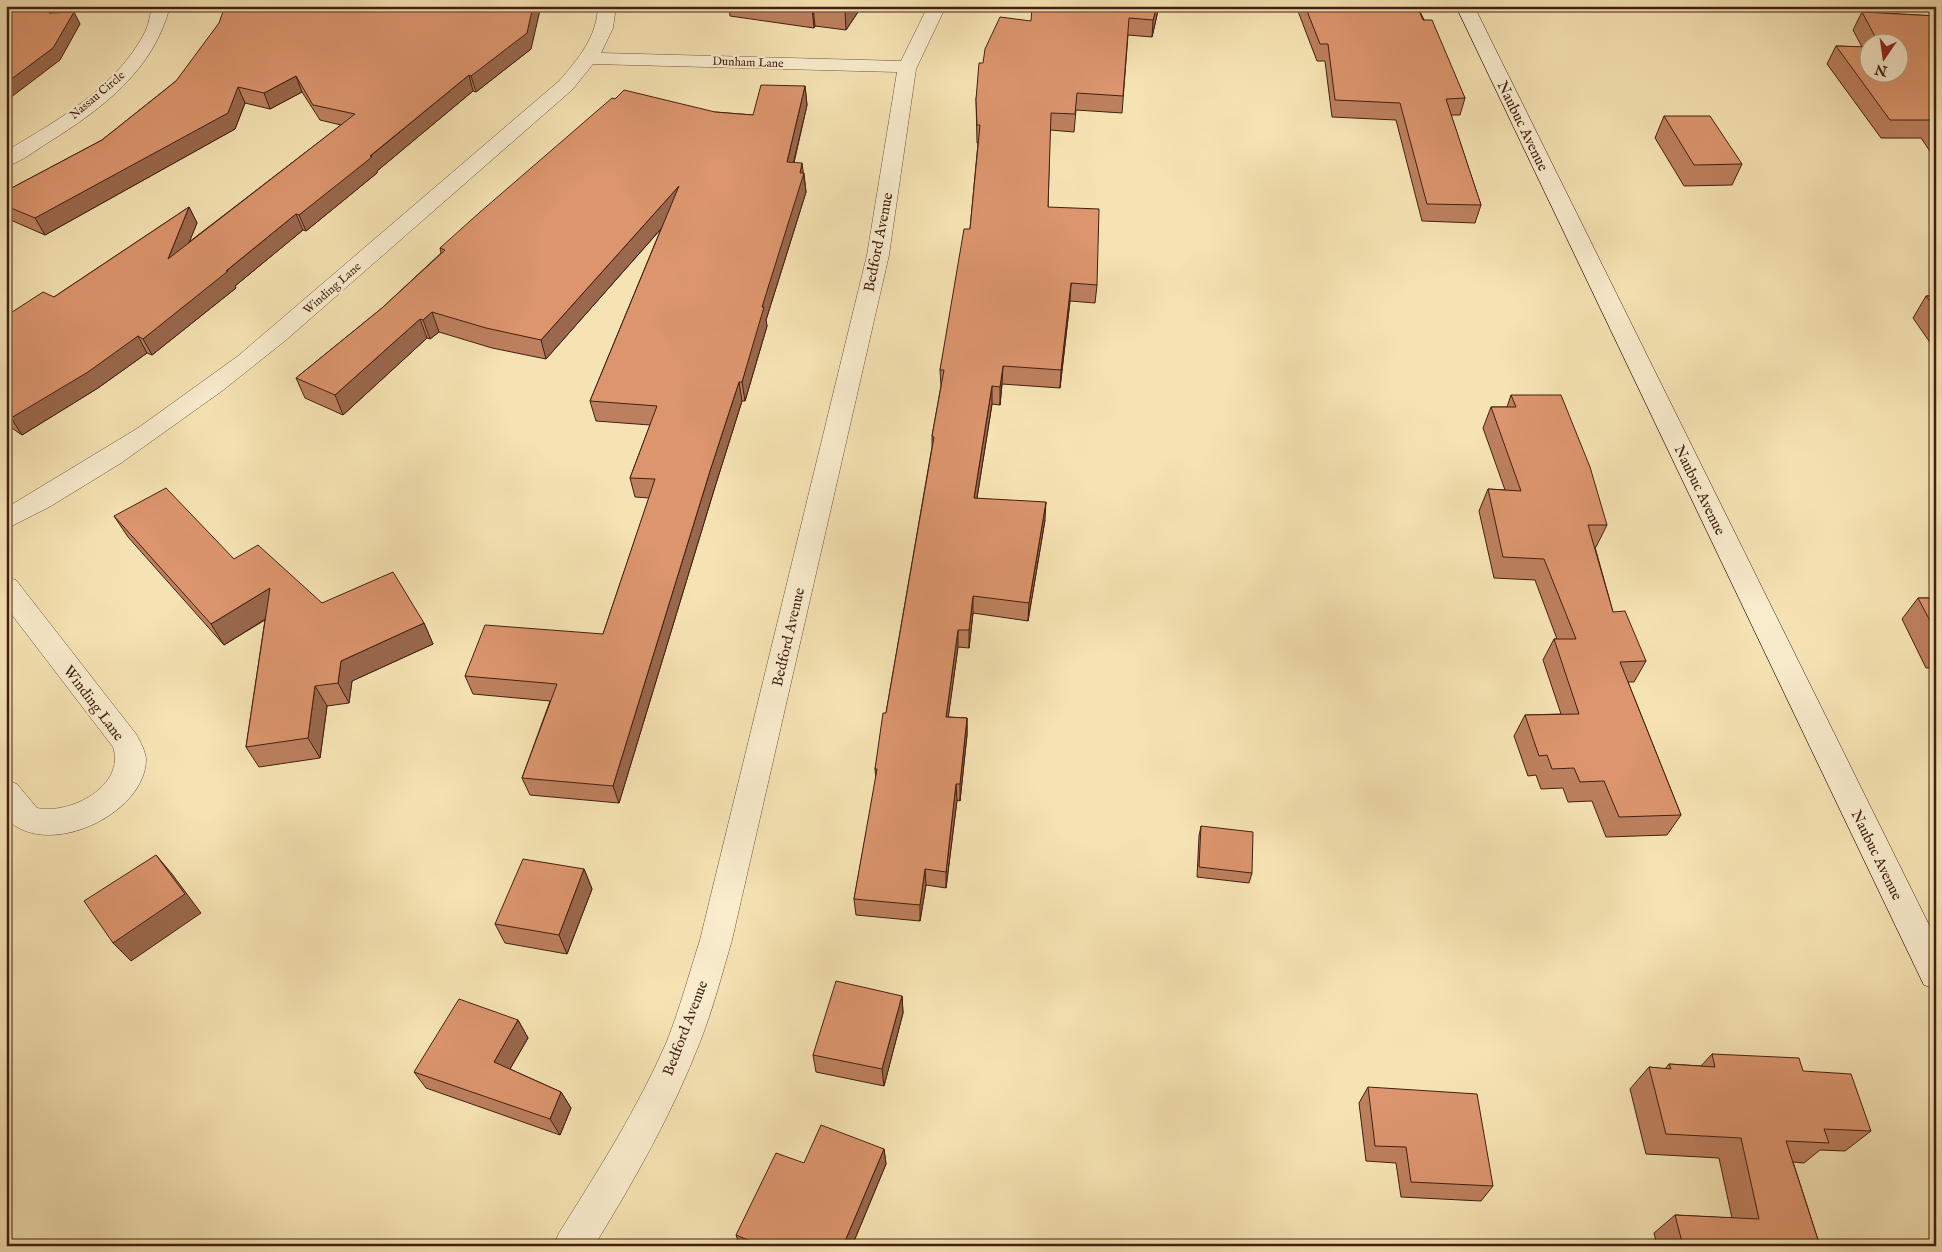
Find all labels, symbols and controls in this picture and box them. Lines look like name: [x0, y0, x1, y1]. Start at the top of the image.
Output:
north arrow: [1860, 32, 1910, 82]
street label: Dunham Lane: [712, 54, 784, 71]
text: N: [1873, 60, 1890, 80]
street label: Nassau Circle: [67, 68, 128, 123]
street label: Naubuc Avenue: [1493, 78, 1553, 175]
street label: Bedford Avenue: [860, 191, 897, 293]
street label: Winding Lane: [300, 259, 365, 318]
street label: Naubuc Avenue: [1670, 442, 1730, 539]
street label: Bedford Avenue: [768, 586, 809, 688]
street label: Winding Lane: [59, 662, 128, 745]
street label: Naubuc Avenue: [1847, 807, 1907, 904]
street label: Bedford Avenue: [659, 978, 712, 1079]

